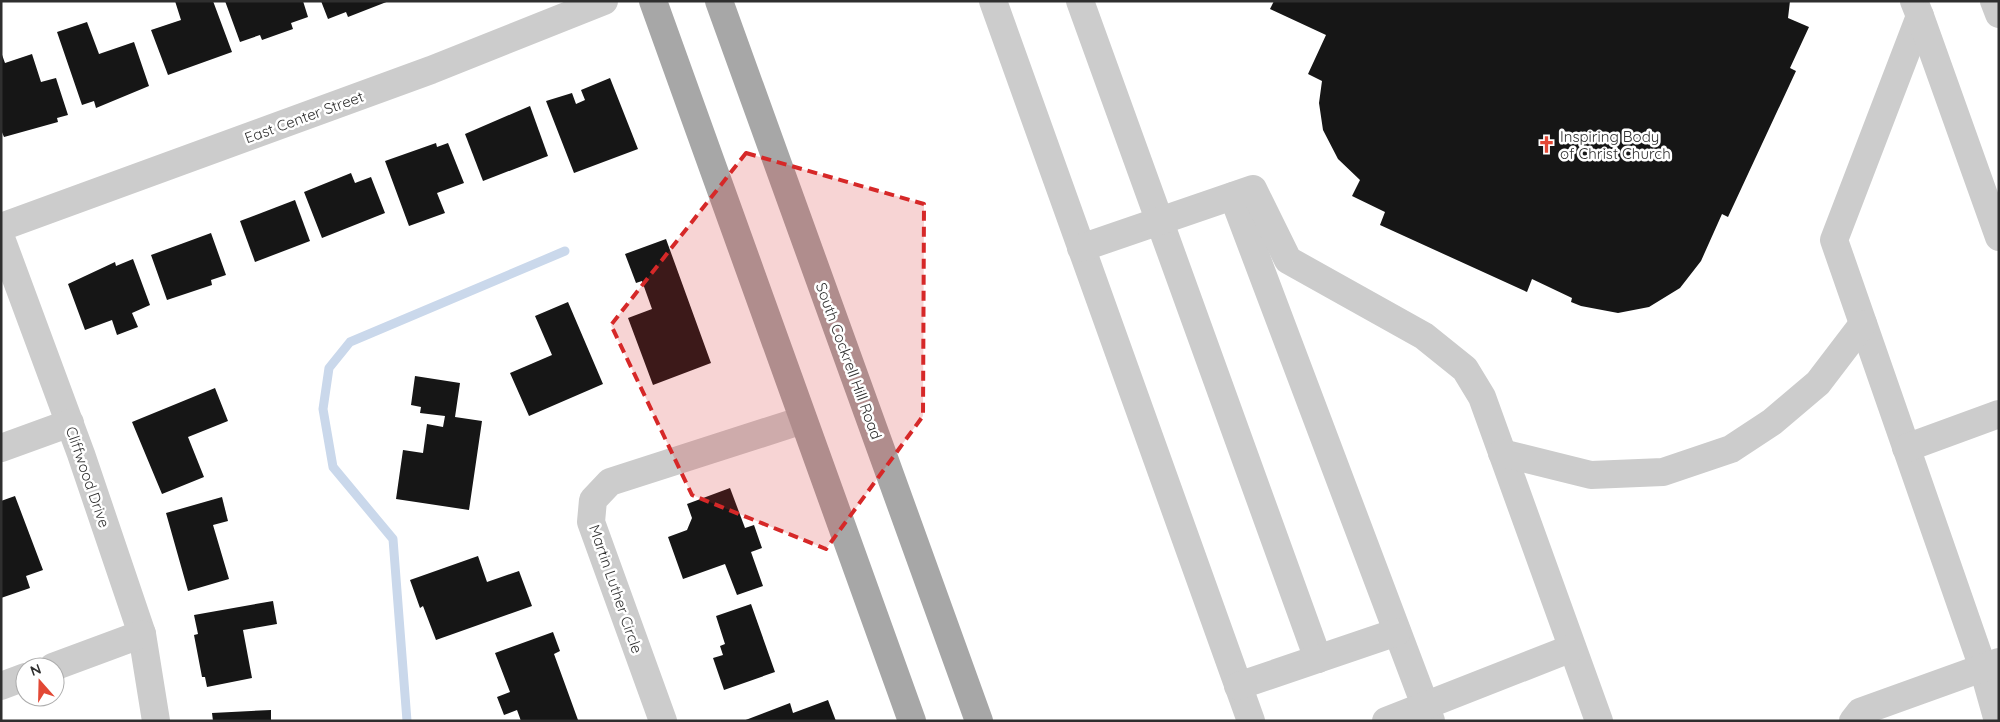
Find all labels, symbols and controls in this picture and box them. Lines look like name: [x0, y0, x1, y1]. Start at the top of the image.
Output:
street label: East Center Street: [242, 87, 366, 147]
place label: Inspiring Body of Christ Church: [1560, 127, 1671, 163]
church icon: Inspiring Body of Christ Church: [1536, 135, 1556, 155]
street label: South Cockrell Hill Road: [812, 280, 886, 442]
street label: Cliffwood Drive: [62, 424, 114, 530]
street label: Martin Luther Circle: [585, 522, 647, 656]
north arrow: [15, 657, 65, 707]
text: N: [28, 660, 43, 680]

